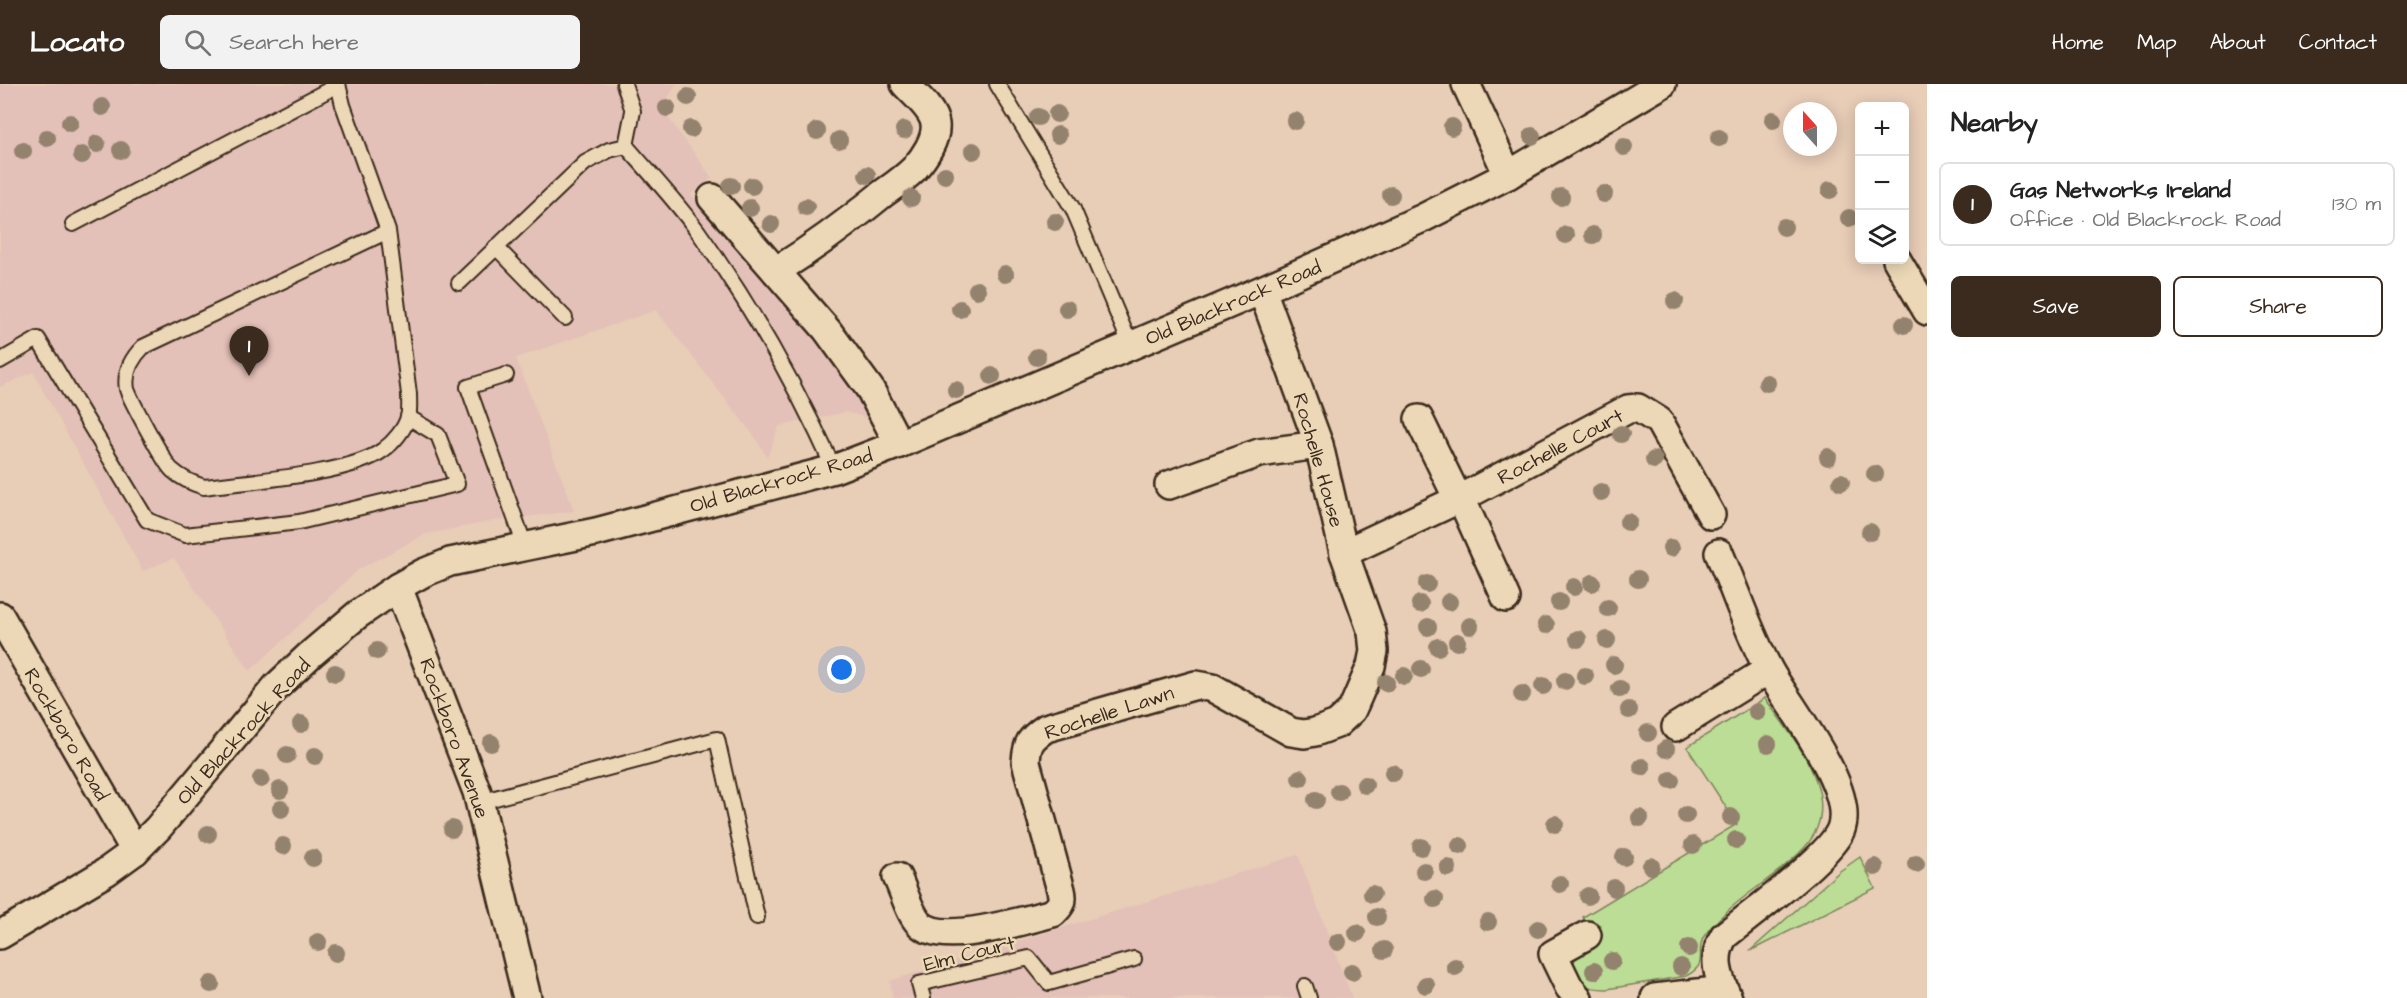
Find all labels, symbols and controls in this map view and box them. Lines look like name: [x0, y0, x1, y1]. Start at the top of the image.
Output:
search box: [160, 15, 580, 69]
text: Locato: [30, 23, 124, 62]
icon: search: [181, 26, 214, 59]
text: Search here: [229, 27, 359, 58]
text: Home: [2052, 28, 2104, 57]
text: Map: [2137, 28, 2177, 57]
text: About: [2210, 28, 2266, 57]
text: Contact: [2299, 28, 2377, 57]
north arrow: [1783, 102, 1837, 156]
map controls: [1855, 102, 1909, 264]
button: +: [1855, 102, 1909, 156]
text: Nearby: [1951, 105, 2038, 141]
button: −: [1855, 156, 1909, 210]
text: Gas Networks Ireland: [2010, 175, 2231, 206]
text: 1: [1971, 190, 1974, 218]
text: 130 m: [2332, 190, 2381, 218]
text: Office · Old Blackrock Road: [2010, 206, 2281, 234]
button: layers: [1855, 210, 1909, 264]
street label: Old Blackrock Road: [1141, 253, 1326, 353]
button: Save: [1951, 276, 2161, 337]
button: Share: [2173, 276, 2383, 337]
pin: 1: [230, 326, 268, 376]
street label: Rochelle House: [1286, 390, 1351, 531]
street label: Rochelle Court: [1493, 402, 1628, 492]
street label: Old Blackrock Road: [687, 442, 876, 520]
street label: Old Blackrock Road: [170, 652, 317, 811]
street label: Rockboro Avenue: [412, 655, 496, 822]
your location: [827, 655, 856, 684]
street label: Rockboro Road: [17, 663, 116, 806]
street label: Rochelle Lawn: [1041, 679, 1177, 747]
street label: Elm Court: [921, 929, 1018, 979]

